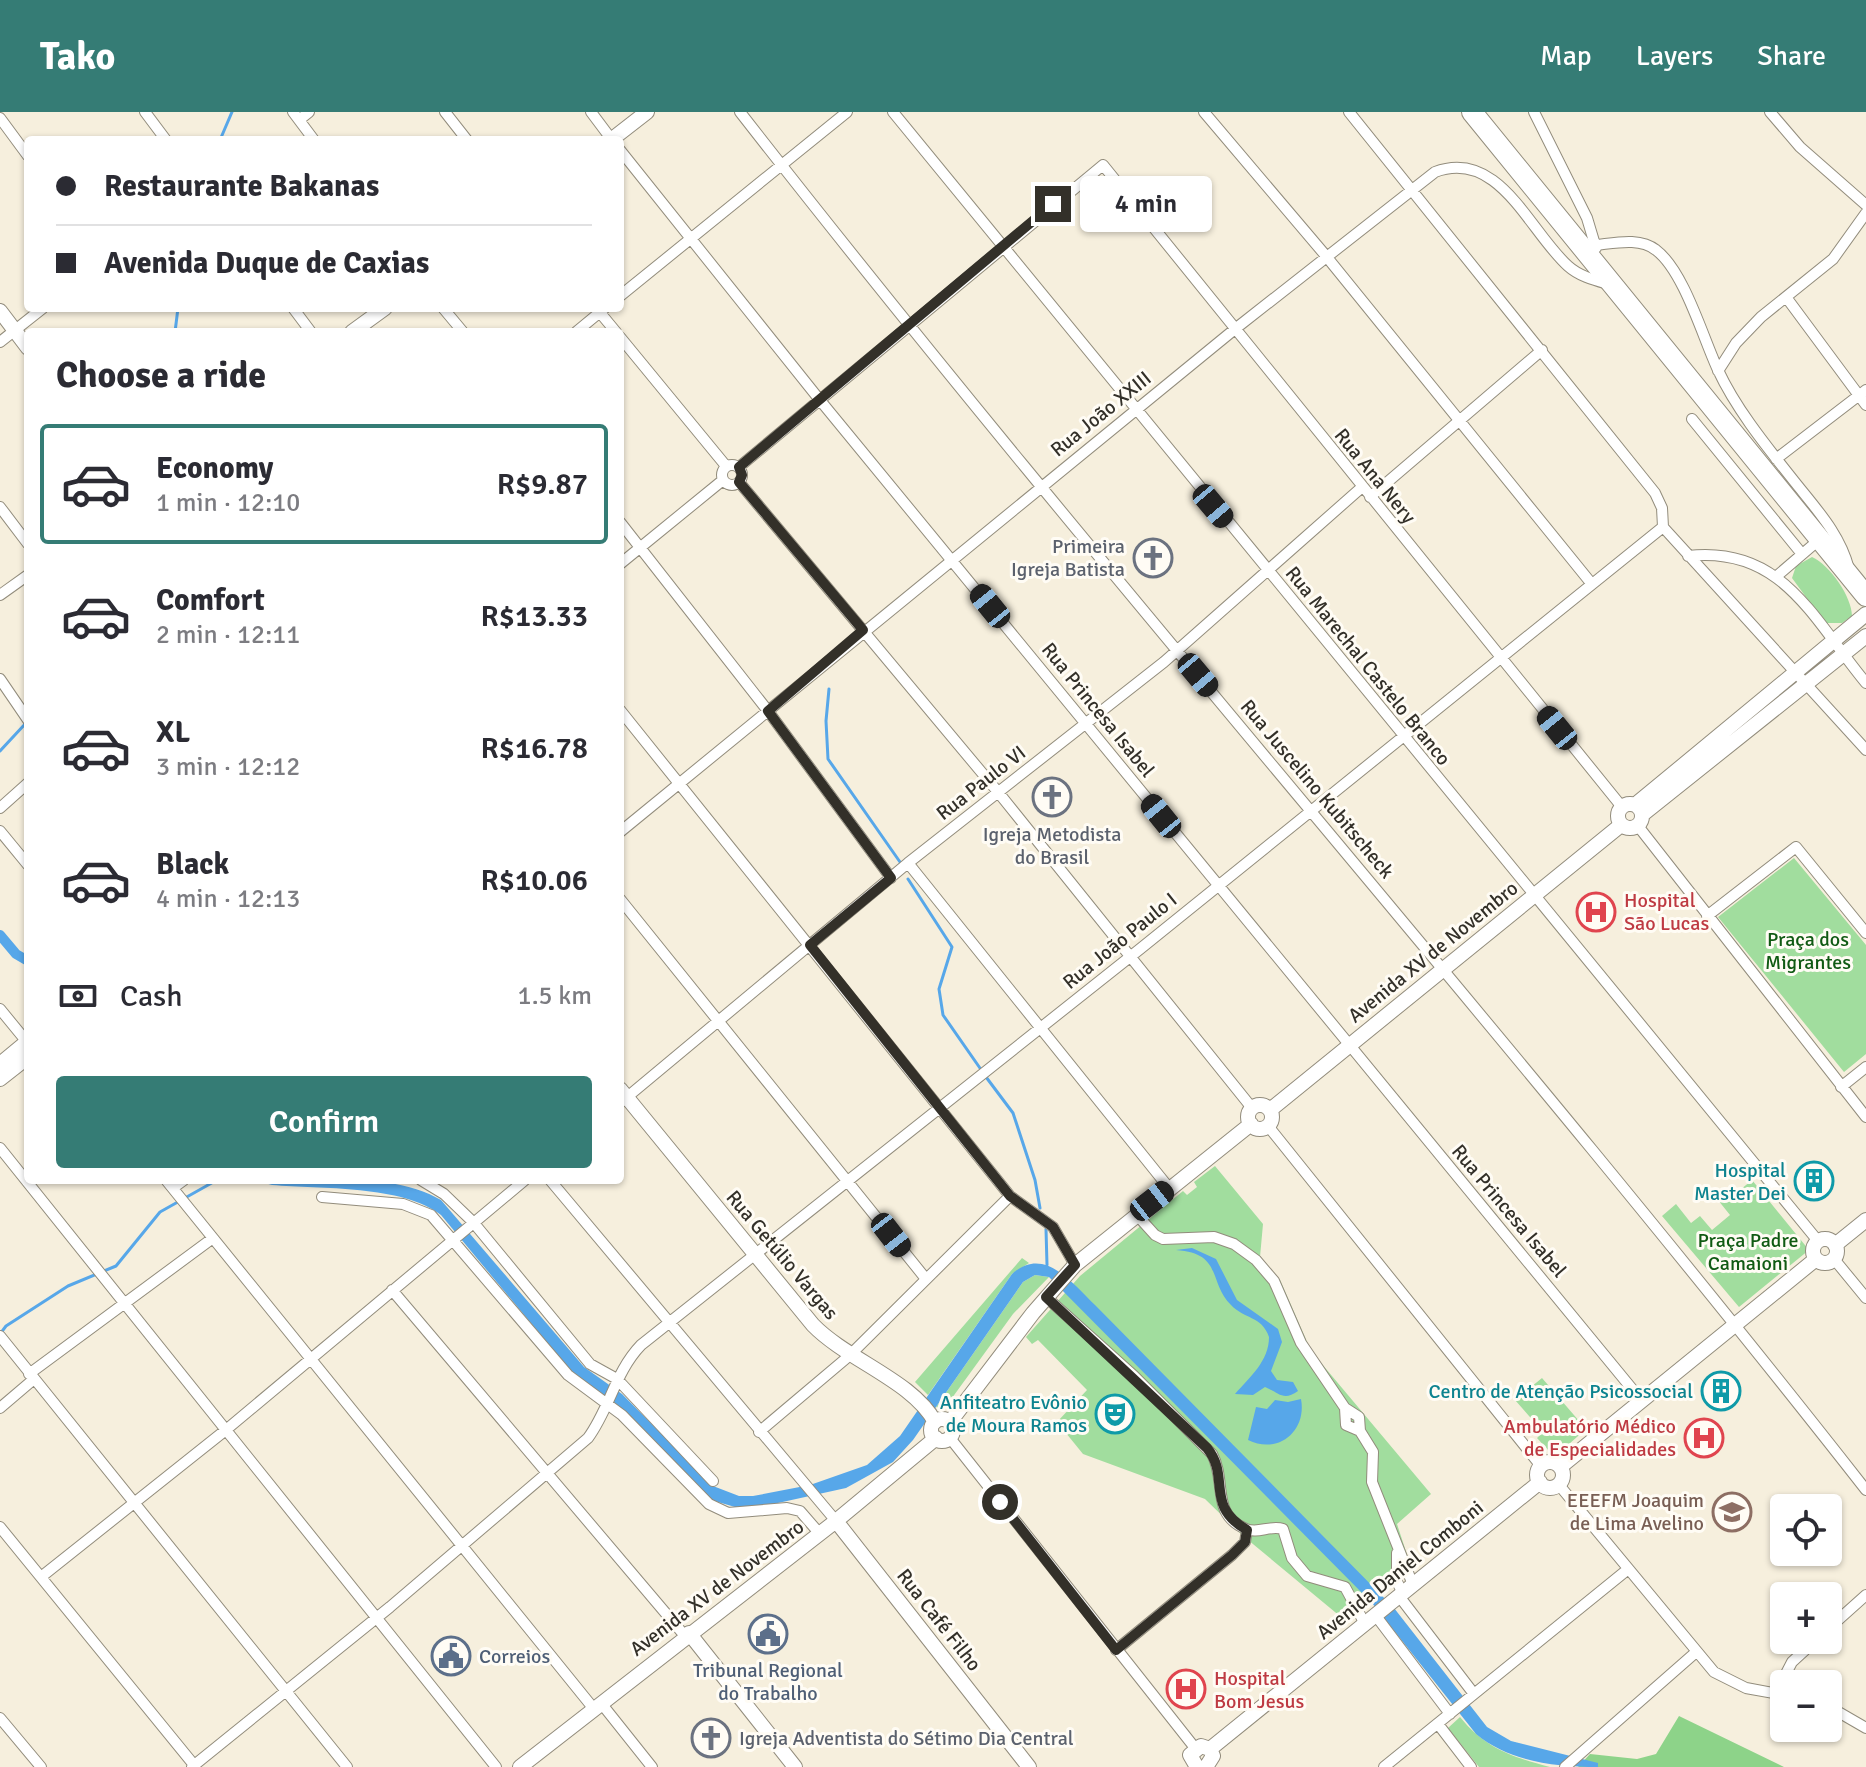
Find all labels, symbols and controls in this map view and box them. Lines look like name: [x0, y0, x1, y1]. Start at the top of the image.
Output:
text: Tako: [40, 33, 115, 80]
text: Map: [1540, 39, 1592, 73]
text: Layers: [1636, 39, 1713, 73]
text: Share: [1757, 39, 1826, 73]
text: Restaurante Bakanas: [104, 168, 379, 205]
callout: 4 min: [1081, 176, 1213, 232]
route end: [1035, 186, 1071, 222]
text: 4 min: [1115, 188, 1177, 220]
text: Avenida Duque de Caxias: [104, 245, 429, 282]
text: Choose a ride: [56, 353, 266, 398]
street label: Rua João XXIII: [1046, 366, 1156, 462]
street label: Rua Ana Nery: [1329, 423, 1421, 529]
icon: car: [60, 448, 132, 520]
text: Economy: [156, 450, 273, 487]
text: R$9.87: [497, 466, 588, 503]
car: [1188, 480, 1238, 532]
text: 1 min · 12:10: [156, 487, 300, 519]
place label: Primeira Igreja Batista: [1011, 534, 1125, 582]
church icon: Primeira Igreja Batista: [1132, 537, 1174, 579]
street label: Rua Marechal Castelo Branco: [1280, 561, 1456, 771]
icon: car: [60, 580, 132, 652]
car: [966, 580, 1014, 632]
text: Comfort: [156, 582, 265, 619]
text: R$13.33: [481, 598, 588, 635]
text: 2 min · 12:11: [156, 619, 300, 651]
street label: Rua Princesa Isabel: [1036, 638, 1160, 782]
car: [1173, 649, 1223, 701]
street label: Rua Juscelino Kubitscheck: [1235, 694, 1399, 884]
car: [1533, 702, 1581, 754]
icon: car: [60, 712, 132, 784]
text: XL: [156, 714, 190, 751]
text: R$16.78: [481, 730, 588, 767]
street label: Rua Paulo VI: [931, 740, 1031, 826]
text: 3 min · 12:12: [156, 751, 300, 783]
church icon: Igreja Metodista do Brasil: [1031, 776, 1073, 818]
car: [1137, 790, 1185, 842]
place label: Igreja Metodista do Brasil: [983, 822, 1121, 870]
icon: car: [60, 844, 132, 916]
text: Black: [156, 846, 229, 883]
text: R$10.06: [481, 862, 588, 899]
street label: Avenida XV de Novembro: [1343, 876, 1523, 1028]
text: 4 min · 12:13: [156, 883, 300, 915]
street label: Rua João Paulo I: [1058, 887, 1182, 995]
place label: Hospital São Lucas: [1624, 888, 1709, 936]
hospital icon: Hospital São Lucas: [1575, 891, 1617, 933]
park label: Praça dos Migrantes: [1765, 927, 1851, 975]
icon: cash: [56, 974, 100, 1018]
text: Cash: [120, 978, 183, 1015]
text: 1.5 km: [518, 980, 592, 1012]
button: Confirm: [56, 1076, 592, 1168]
street label: Rua Princesa Isabel: [1446, 1139, 1572, 1283]
place label: Hospital Master Dei: [1694, 1158, 1786, 1206]
building icon: Hospital Master Dei: [1793, 1160, 1835, 1202]
car: [1126, 1177, 1178, 1225]
street label: Rua Getúlio Vargas: [721, 1185, 844, 1325]
car: [867, 1209, 915, 1261]
park label: Praça Padre Camaioni: [1698, 1228, 1798, 1276]
building icon: Centro de Atenção Psicossocial: [1700, 1370, 1742, 1412]
place label: Centro de Atenção Psicossocial: [1429, 1379, 1693, 1404]
place label: Anfiteatro Evônio de Moura Ramos: [940, 1390, 1087, 1438]
theatre icon: Anfiteatro Evônio de Moura Ramos: [1094, 1393, 1136, 1435]
place label: Ambulatório Médico de Especialidades: [1504, 1414, 1676, 1462]
hospital icon: Ambulatório Médico de Especialidades: [1683, 1417, 1725, 1459]
route start: [982, 1484, 1018, 1520]
place label: EEEFM Joaquim de Lima Avelino: [1567, 1488, 1704, 1536]
school or university icon: EEEFM Joaquim de Lima Avelino: [1711, 1491, 1753, 1533]
map controls: [1770, 1494, 1842, 1742]
button: locate: [1770, 1494, 1842, 1566]
street label: Avenida Daniel Comboni: [1312, 1495, 1488, 1645]
street label: Avenida XV de Novembro: [625, 1514, 809, 1662]
street label: Rua Café Filho: [891, 1564, 987, 1676]
button: +: [1770, 1582, 1842, 1654]
public building icon: Tribunal Regional do Trabalho: [747, 1613, 789, 1655]
public building icon: Correios: [430, 1635, 472, 1677]
place label: Correios: [479, 1644, 550, 1669]
place label: Tribunal Regional do Trabalho: [693, 1658, 843, 1706]
place label: Hospital Bom Jesus: [1214, 1666, 1305, 1714]
hospital icon: Hospital Bom Jesus: [1165, 1668, 1207, 1710]
button: −: [1770, 1670, 1842, 1742]
church icon: Igreja Adventista do Sétimo Dia Central: [690, 1717, 732, 1759]
place label: Igreja Adventista do Sétimo Dia Central: [739, 1726, 1074, 1751]

